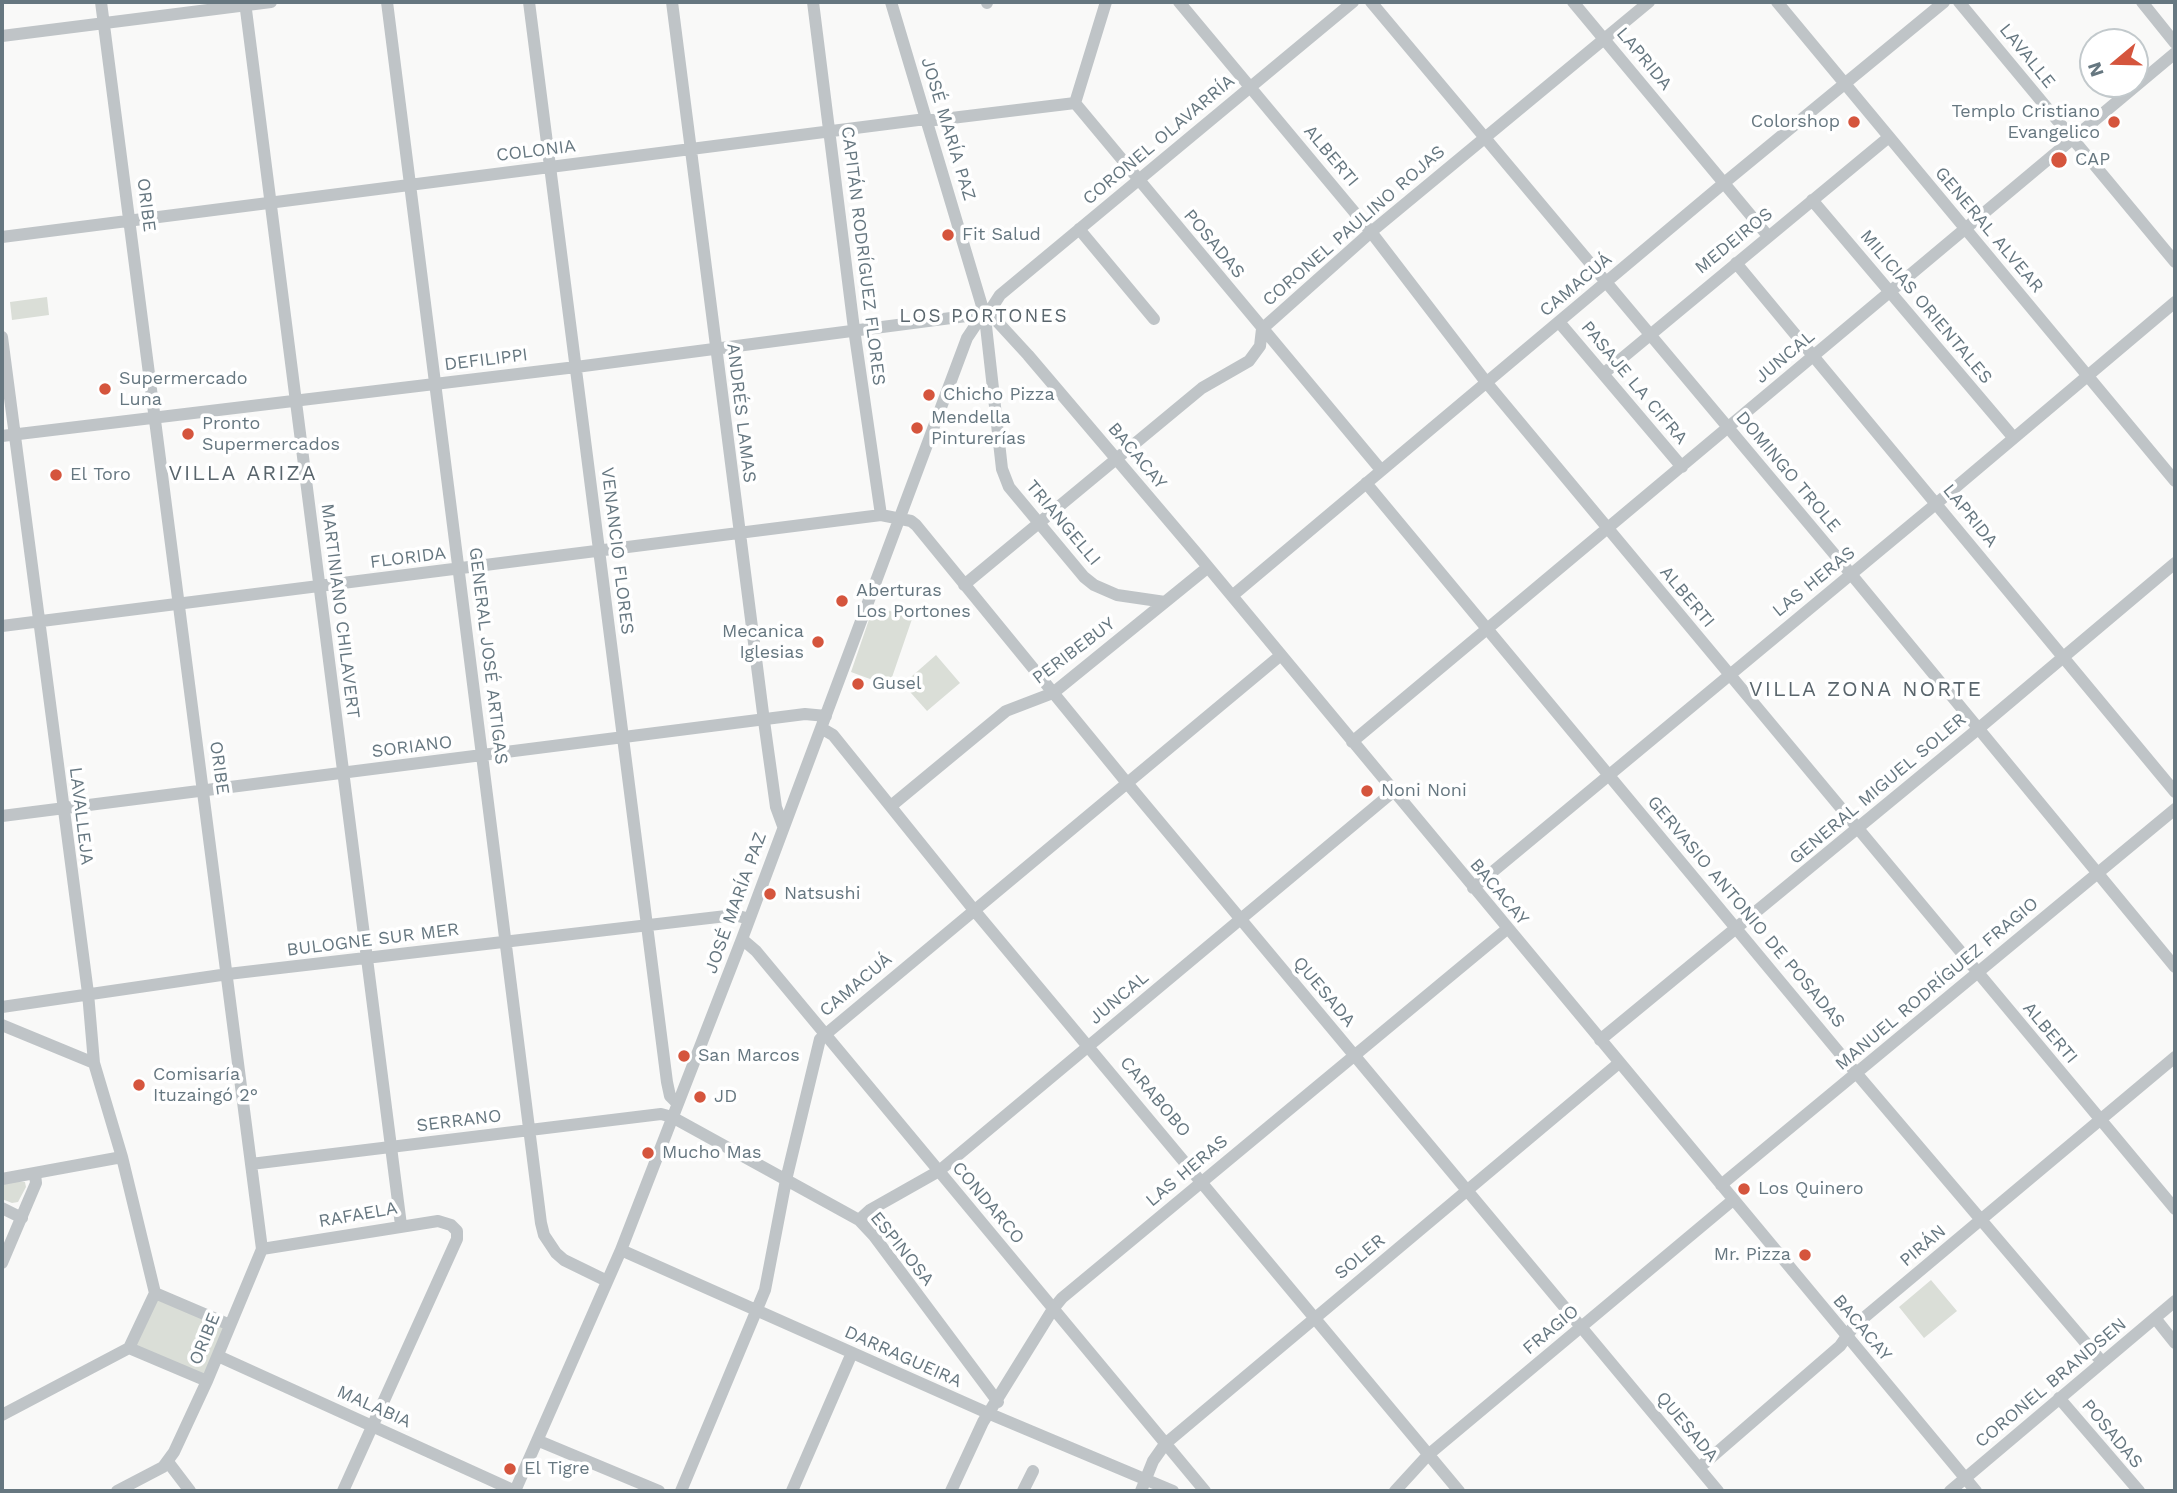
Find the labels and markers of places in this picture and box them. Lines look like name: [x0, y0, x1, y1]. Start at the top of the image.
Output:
place label: Templo Cristiano Evangelico: [1951, 101, 2100, 144]
place label: Colorshop: [1751, 111, 1840, 133]
marker: Colorshop: [1846, 114, 1862, 130]
marker: Templo Cristiano Evangelico: [2106, 114, 2122, 130]
place label: CAP: [2075, 149, 2110, 171]
marker: CAP: [2049, 150, 2069, 170]
place label: Fit Salud: [962, 224, 1041, 246]
marker: Fit Salud: [940, 227, 956, 243]
place label: Supermercado Luna: [119, 368, 248, 410]
marker: Supermercado Luna: [97, 381, 113, 397]
place label: Chicho Pizza: [943, 384, 1055, 406]
marker: Chicho Pizza: [921, 387, 937, 403]
place label: Mendella Pinturerías: [931, 407, 1026, 450]
place label: Pronto Supermercados: [202, 413, 340, 456]
marker: Mendella Pinturerías: [909, 420, 925, 436]
marker: Pronto Supermercados: [180, 426, 196, 442]
place label: El Toro: [70, 464, 131, 486]
marker: El Toro: [48, 467, 64, 483]
place label: Aberturas Los Portones: [856, 580, 971, 622]
marker: Aberturas Los Portones: [834, 593, 850, 609]
place label: Mecanica Iglesias: [722, 621, 804, 664]
marker: Mecanica Iglesias: [810, 634, 826, 650]
place label: Gusel: [872, 673, 922, 695]
marker: Gusel: [850, 676, 866, 692]
place label: Noni Noni: [1381, 780, 1467, 802]
marker: Noni Noni: [1359, 783, 1375, 799]
place label: Natsushi: [784, 883, 860, 905]
marker: Natsushi: [762, 886, 778, 902]
place label: San Marcos: [698, 1045, 800, 1067]
marker: San Marcos: [676, 1048, 692, 1064]
place label: Comisaría Ituzaingó 2°: [153, 1064, 258, 1106]
marker: Comisaría Ituzaingó 2°: [131, 1077, 147, 1093]
place label: JD: [714, 1086, 737, 1108]
marker: JD: [692, 1089, 708, 1105]
place label: Mucho Mas: [662, 1142, 761, 1164]
marker: Mucho Mas: [640, 1145, 656, 1161]
place label: Los Quinero: [1758, 1178, 1864, 1200]
marker: Los Quinero: [1736, 1181, 1752, 1197]
place label: Mr. Pizza: [1714, 1244, 1791, 1266]
marker: Mr. Pizza: [1797, 1247, 1813, 1263]
place label: El Tigre: [524, 1458, 590, 1480]
marker: El Tigre: [502, 1461, 518, 1477]

